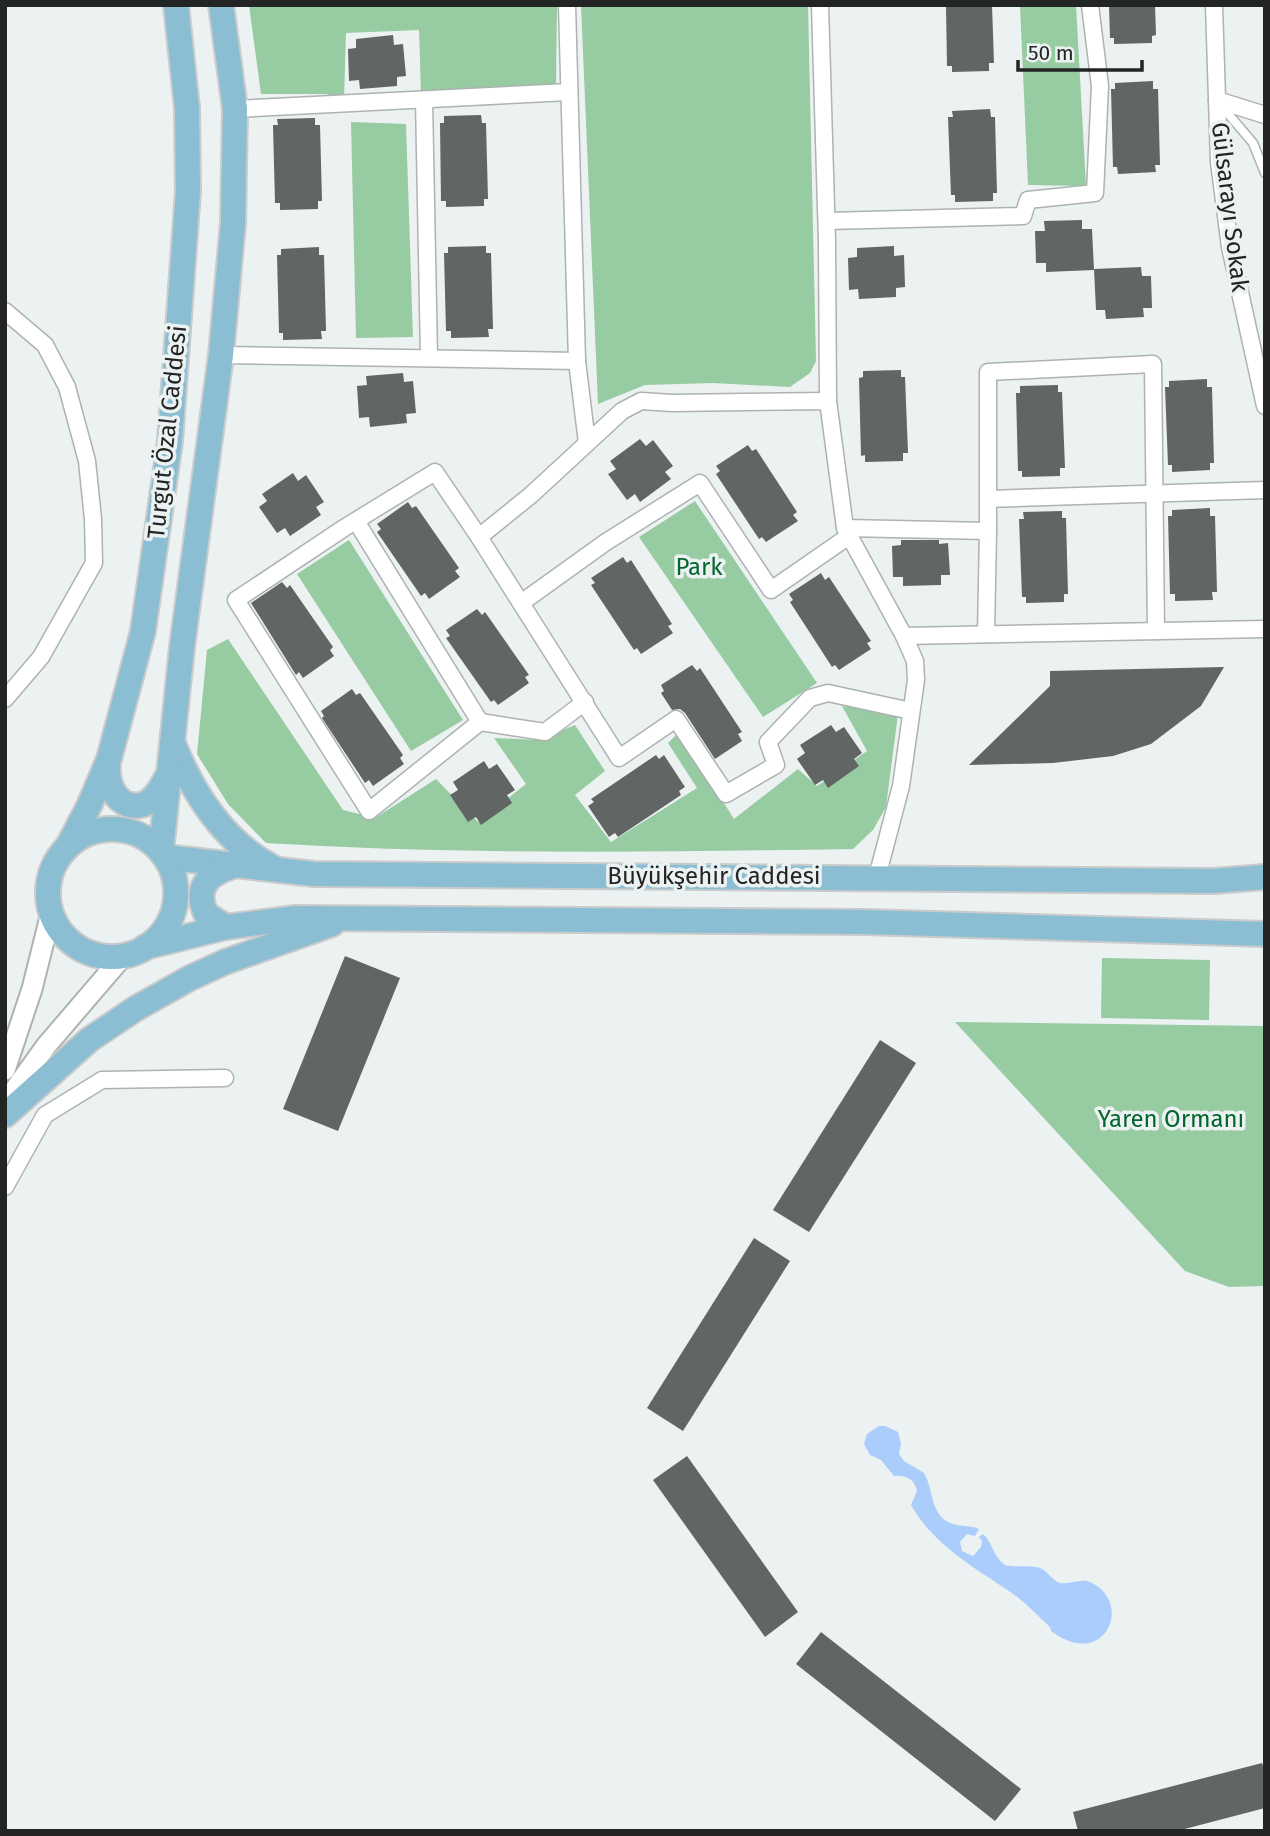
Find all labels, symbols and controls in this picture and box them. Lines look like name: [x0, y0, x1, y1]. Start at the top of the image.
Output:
scale bar: [1018, 28, 1142, 72]
text: 50 m: [1028, 40, 1074, 66]
street label: Gülsarayı Sokak: [1206, 121, 1254, 294]
street label: Turgut Özal Caddesi: [142, 324, 192, 540]
park label: Park: [675, 553, 723, 581]
street label: Büyükşehir Caddesi: [607, 862, 821, 890]
park label: Yaren Ormanı: [1098, 1105, 1244, 1133]

